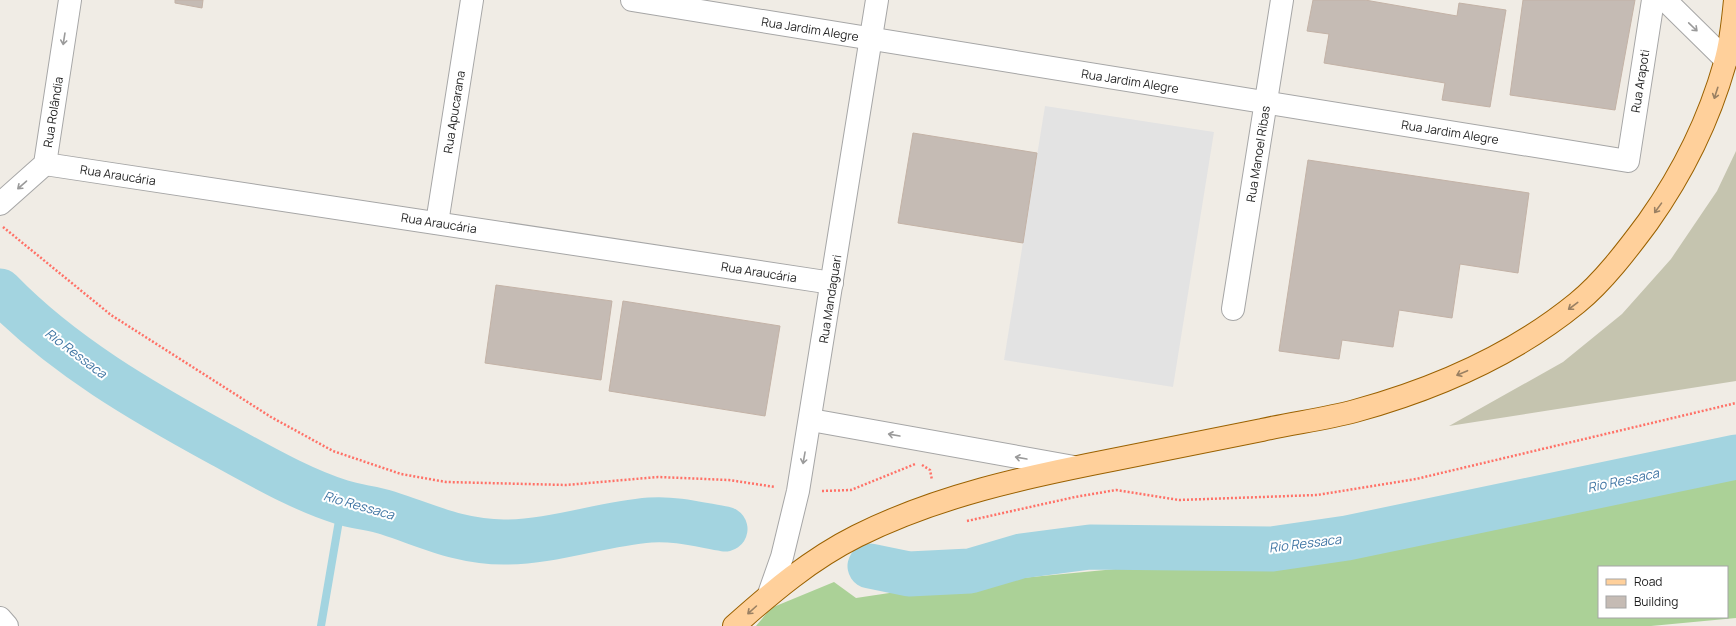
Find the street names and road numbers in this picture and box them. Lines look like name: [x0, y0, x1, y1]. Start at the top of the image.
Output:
street label: Rua Jardim Alegre: [760, 13, 860, 45]
street label: Rua Arapoti: [1627, 48, 1653, 114]
street label: Rua Jardim Alegre: [1080, 65, 1180, 97]
street label: Rua Apucarana: [439, 69, 469, 155]
street label: Rua Rolândia: [39, 75, 67, 149]
street label: Rua Manoel Ribas: [1242, 105, 1274, 203]
street label: Rua Jardim Alegre: [1400, 116, 1500, 148]
street label: Rua Araucária: [79, 161, 157, 189]
street label: Rua Araucária: [400, 209, 478, 237]
street label: Rua Mandaguari: [815, 254, 845, 344]
street label: Rua Araucária: [720, 258, 798, 286]

